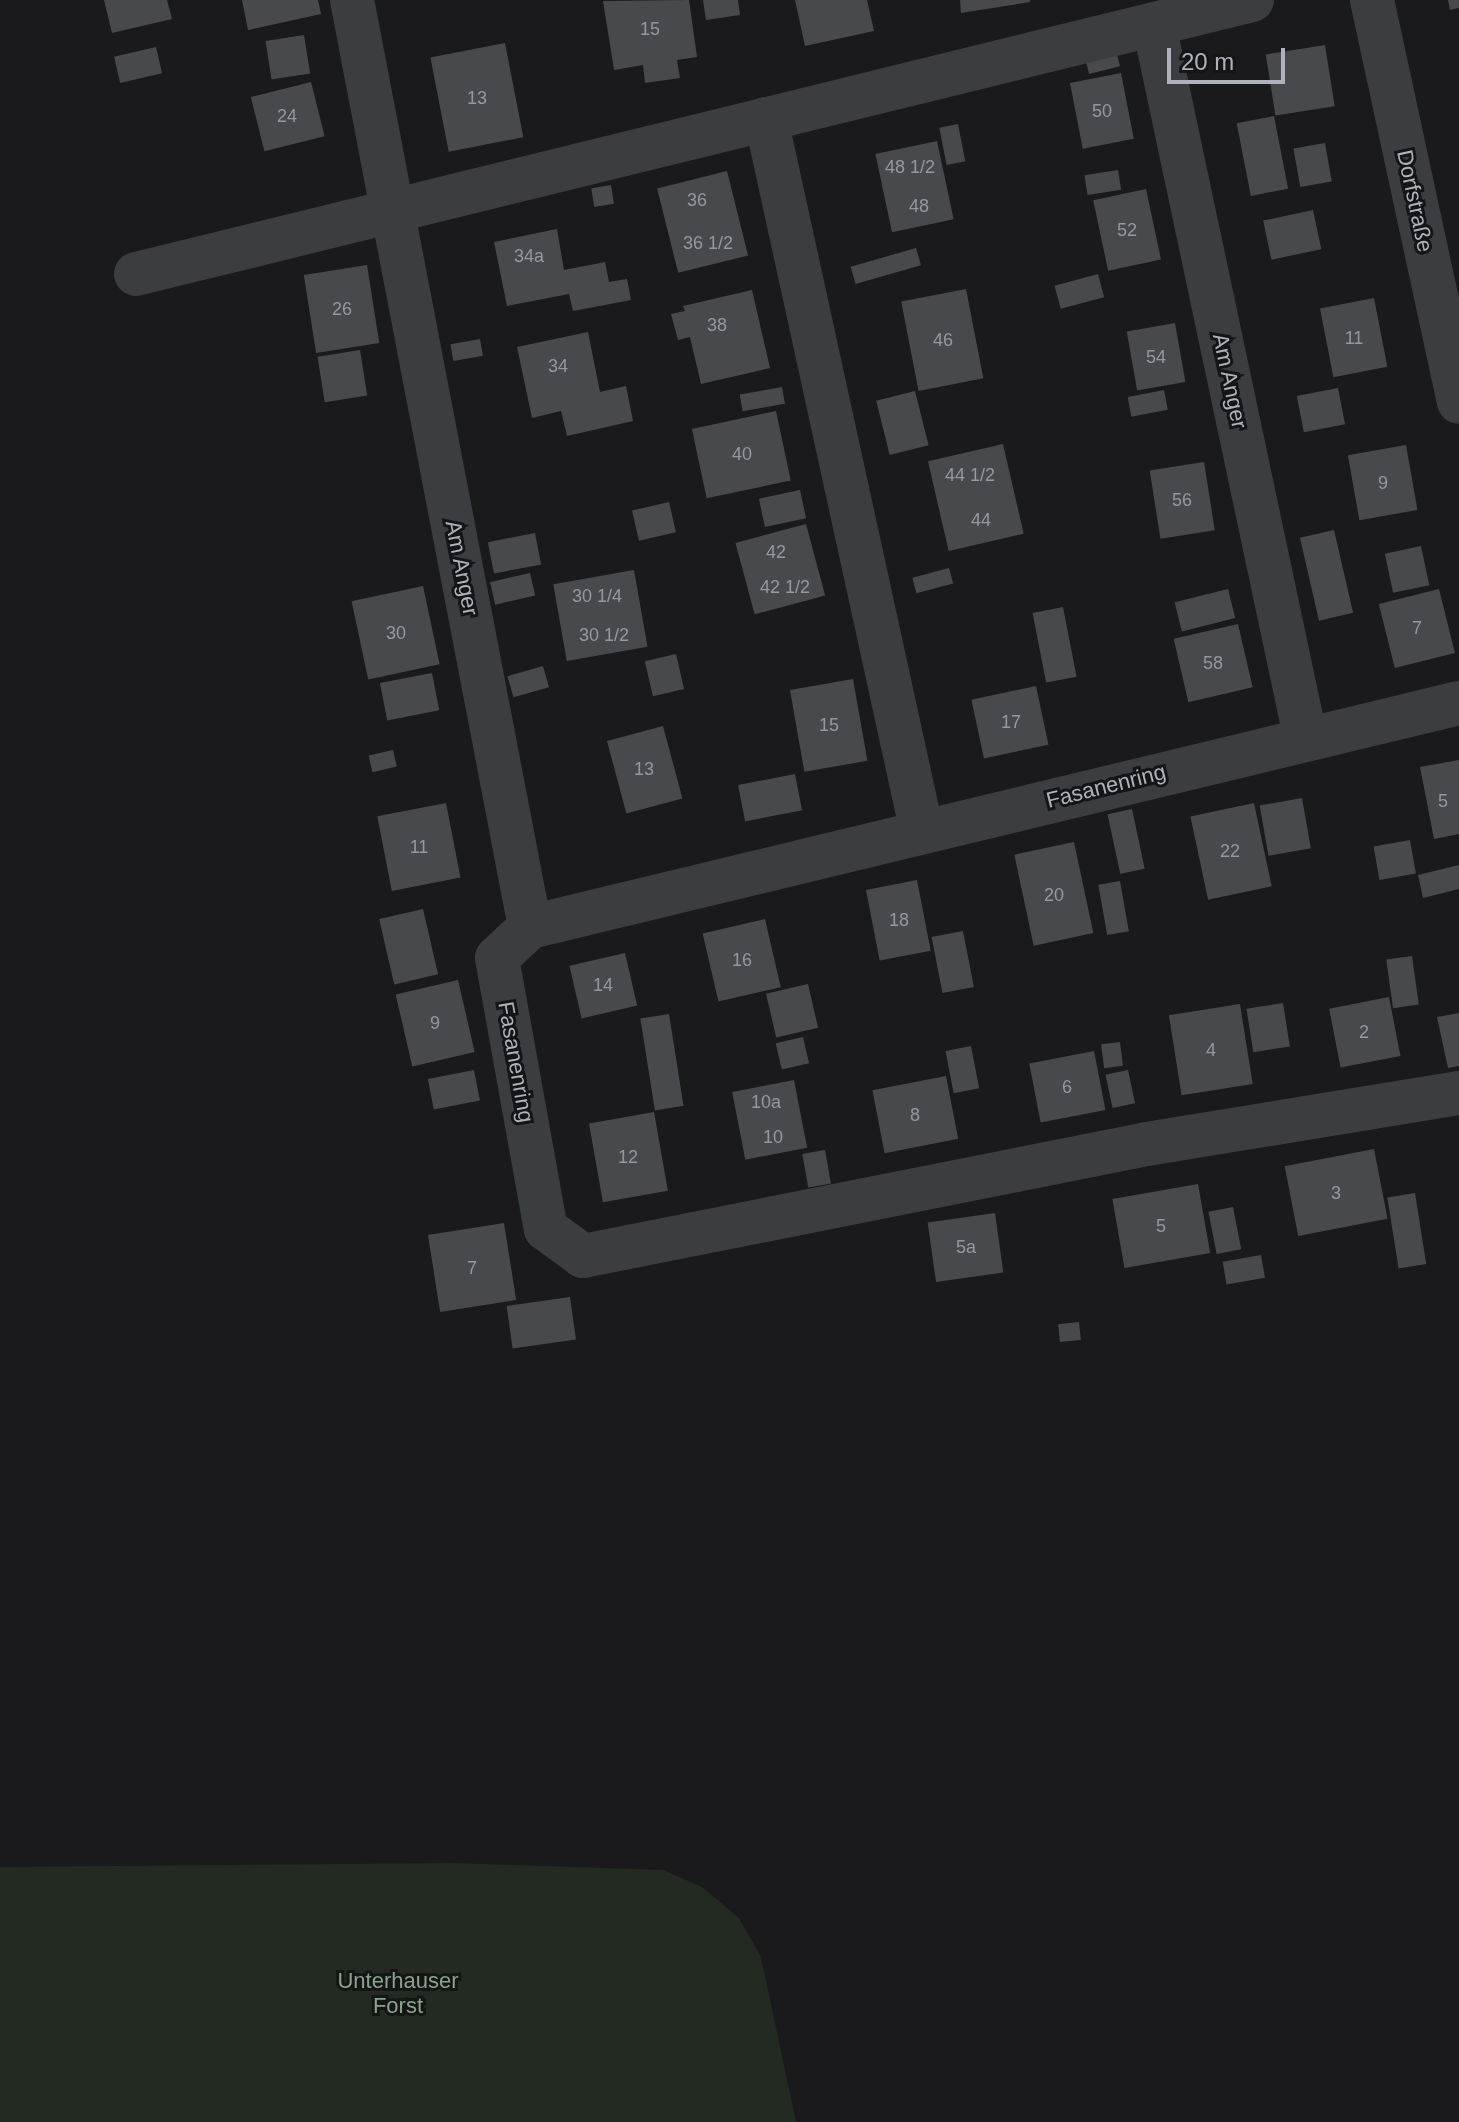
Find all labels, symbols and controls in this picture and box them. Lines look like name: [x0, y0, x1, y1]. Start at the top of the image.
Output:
house number: 15: [640, 18, 660, 40]
scale bar: [1171, 32, 1289, 82]
text: 20 m: [1181, 48, 1234, 75]
house number: 13: [467, 87, 487, 109]
house number: 50: [1092, 100, 1112, 122]
house number: 24: [277, 105, 297, 127]
street label: Dorfstraße: [1391, 147, 1439, 255]
house number: 48 1/2: [885, 156, 935, 178]
house number: 36: [687, 189, 707, 211]
house number: 48: [909, 195, 929, 217]
house number: 52: [1117, 219, 1137, 241]
house number: 36 1/2: [683, 232, 733, 254]
house number: 34a: [514, 245, 544, 267]
house number: 26: [332, 298, 352, 320]
house number: 38: [707, 314, 727, 336]
house number: 11: [1345, 327, 1363, 349]
house number: 46: [933, 329, 953, 351]
street label: Am Anger: [1207, 330, 1253, 432]
house number: 54: [1146, 346, 1166, 368]
house number: 34: [548, 355, 568, 377]
house number: 40: [732, 443, 752, 465]
house number: 44 1/2: [945, 464, 995, 486]
house number: 9: [1378, 472, 1388, 494]
house number: 56: [1172, 489, 1192, 511]
house number: 44: [971, 509, 991, 531]
street label: Am Anger: [440, 517, 484, 619]
house number: 42: [766, 541, 786, 563]
house number: 42 1/2: [760, 576, 810, 598]
house number: 30 1/4: [572, 585, 622, 607]
house number: 7: [1412, 617, 1422, 639]
house number: 30: [386, 622, 406, 644]
house number: 30 1/2: [579, 624, 629, 646]
house number: 58: [1203, 652, 1223, 674]
house number: 17: [1001, 711, 1021, 733]
house number: 15: [819, 714, 839, 736]
house number: 13: [634, 758, 654, 780]
street label: Fasanenring: [1043, 758, 1169, 814]
house number: 5: [1438, 790, 1448, 812]
house number: 11: [410, 836, 428, 858]
house number: 22: [1220, 840, 1240, 862]
house number: 20: [1044, 884, 1064, 906]
house number: 18: [889, 909, 909, 931]
house number: 16: [732, 949, 752, 971]
house number: 14: [593, 974, 613, 996]
street label: Fasanenring: [492, 999, 540, 1125]
house number: 9: [430, 1012, 440, 1034]
house number: 2: [1359, 1021, 1369, 1043]
house number: 4: [1206, 1039, 1216, 1061]
house number: 6: [1062, 1076, 1072, 1098]
house number: 10a: [751, 1091, 781, 1113]
house number: 8: [910, 1104, 920, 1126]
house number: 10: [763, 1126, 783, 1148]
house number: 12: [618, 1146, 638, 1168]
house number: 3: [1331, 1182, 1341, 1204]
house number: 5: [1156, 1215, 1166, 1237]
house number: 5a: [956, 1236, 976, 1258]
house number: 7: [467, 1257, 477, 1279]
park label: Unterhauser Forst: [337, 1967, 459, 2018]

